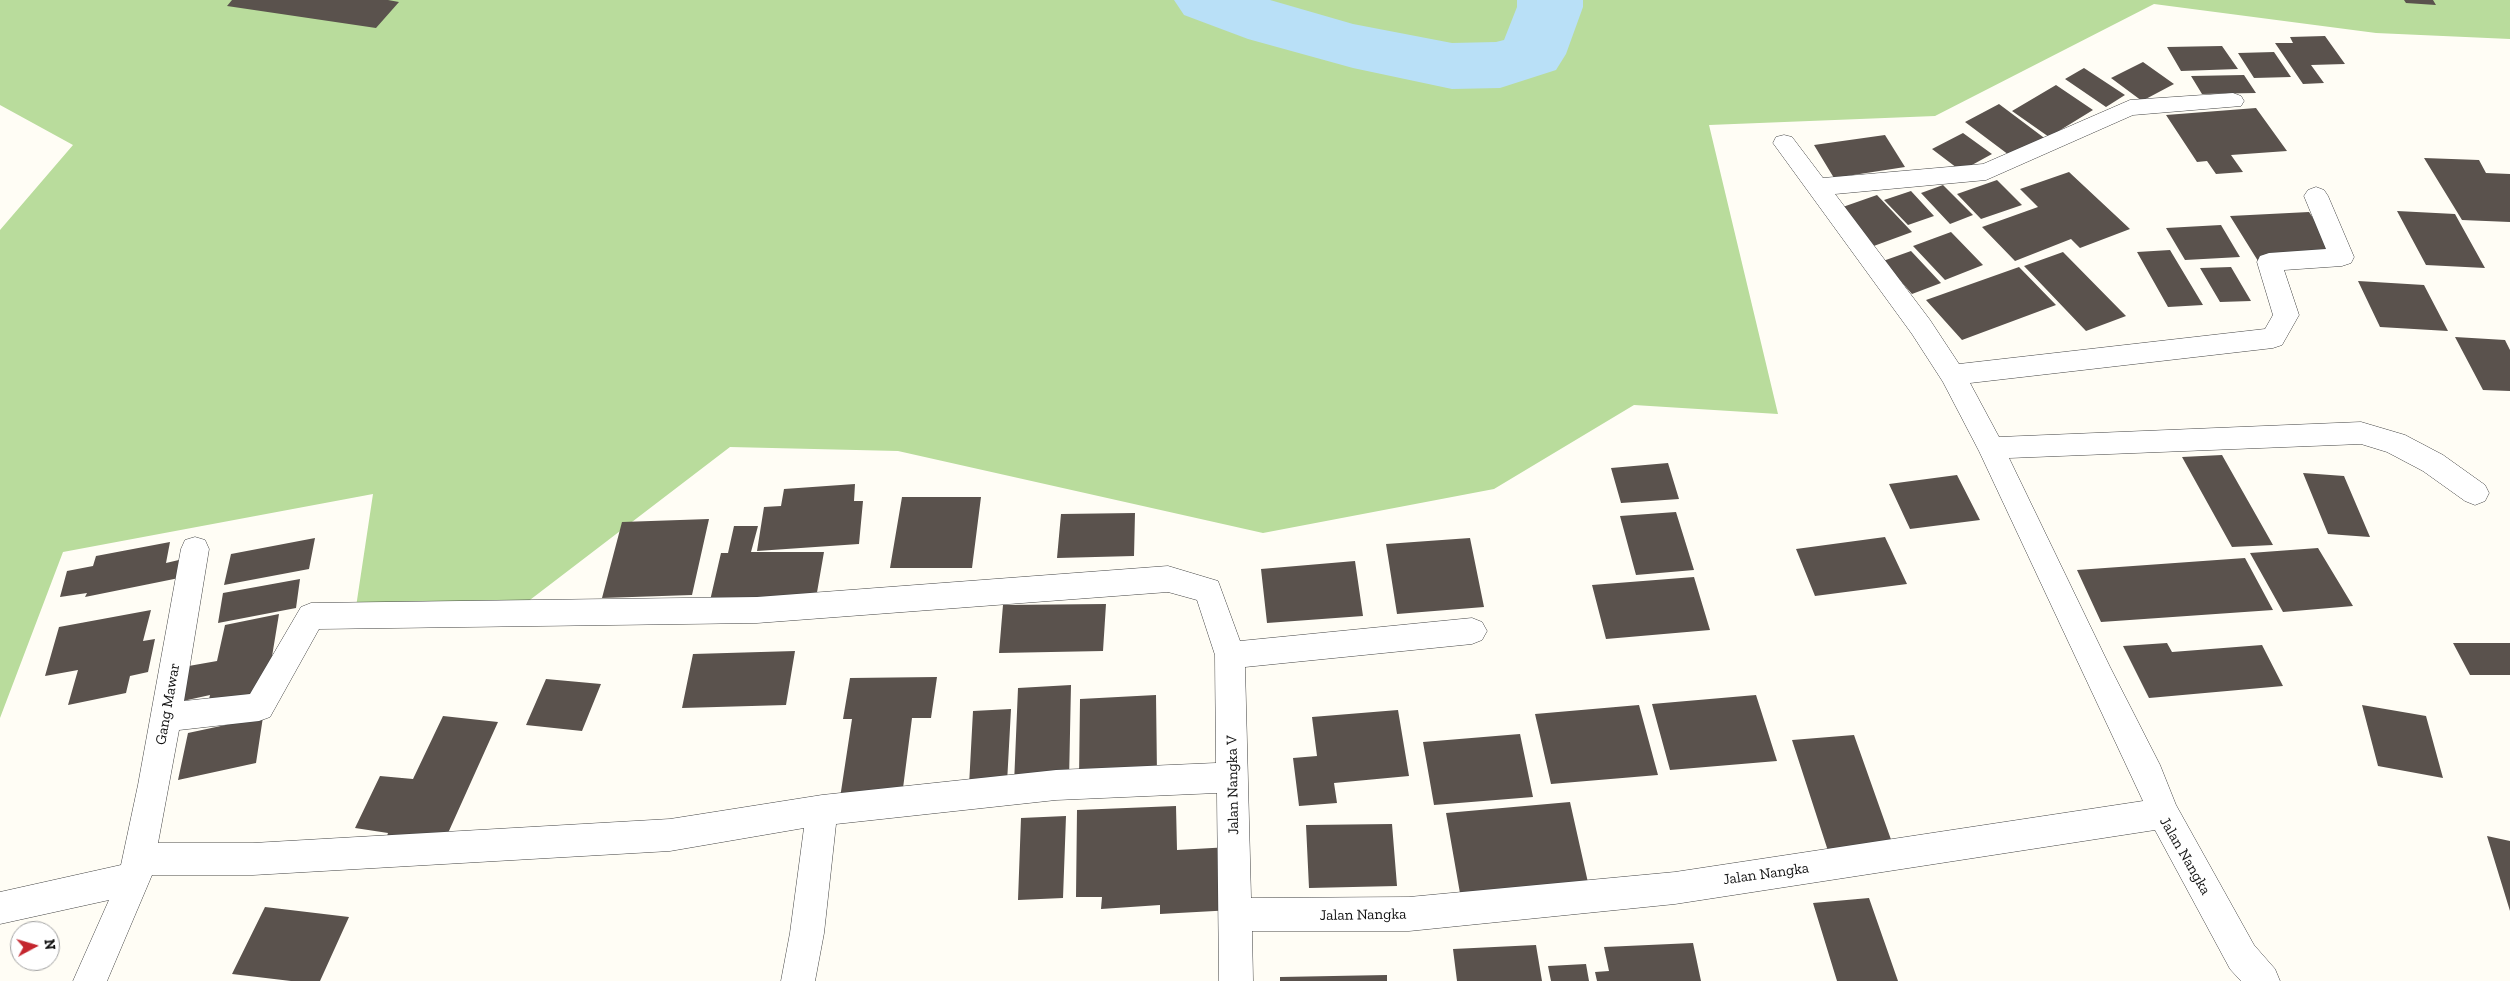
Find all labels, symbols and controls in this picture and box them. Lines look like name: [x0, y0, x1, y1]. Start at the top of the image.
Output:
street label: Gang Mawar: [152, 662, 184, 746]
street label: Jalan Nangka V: [1223, 735, 1243, 835]
street label: Jalan Nangka: [2156, 814, 2214, 898]
street label: Jalan Nangka: [1722, 859, 1810, 889]
street label: Jalan Nangka: [1319, 905, 1407, 925]
north arrow: [10, 921, 60, 971]
text: N: [40, 938, 58, 951]

